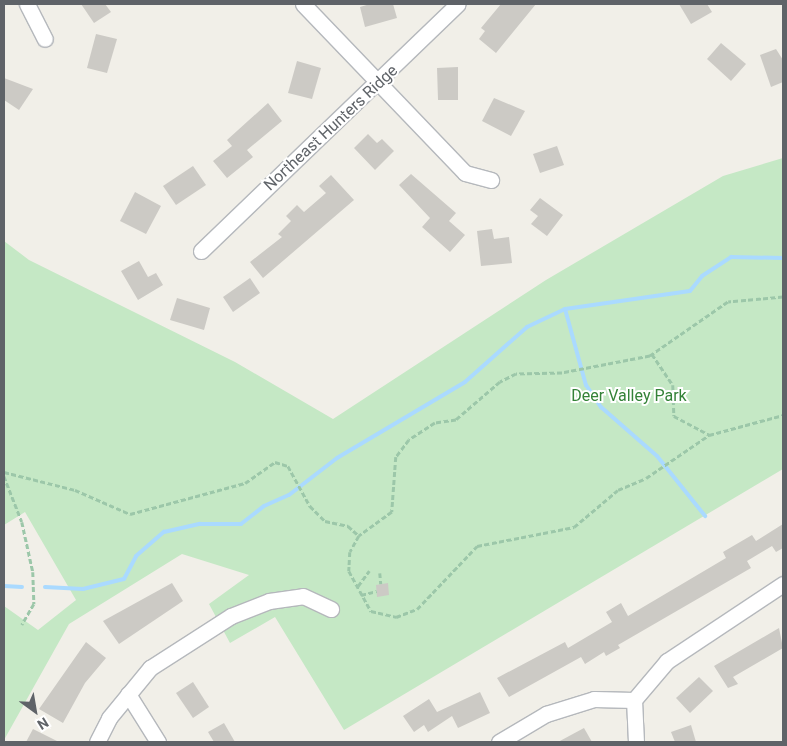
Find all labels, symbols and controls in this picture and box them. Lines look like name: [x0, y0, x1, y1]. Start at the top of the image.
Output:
street label: Northeast Hunters Ridge: [260, 61, 402, 195]
park label: Deer Valley Park: [571, 386, 687, 406]
north arrow: [10, 686, 60, 736]
text: N: [35, 714, 51, 733]

